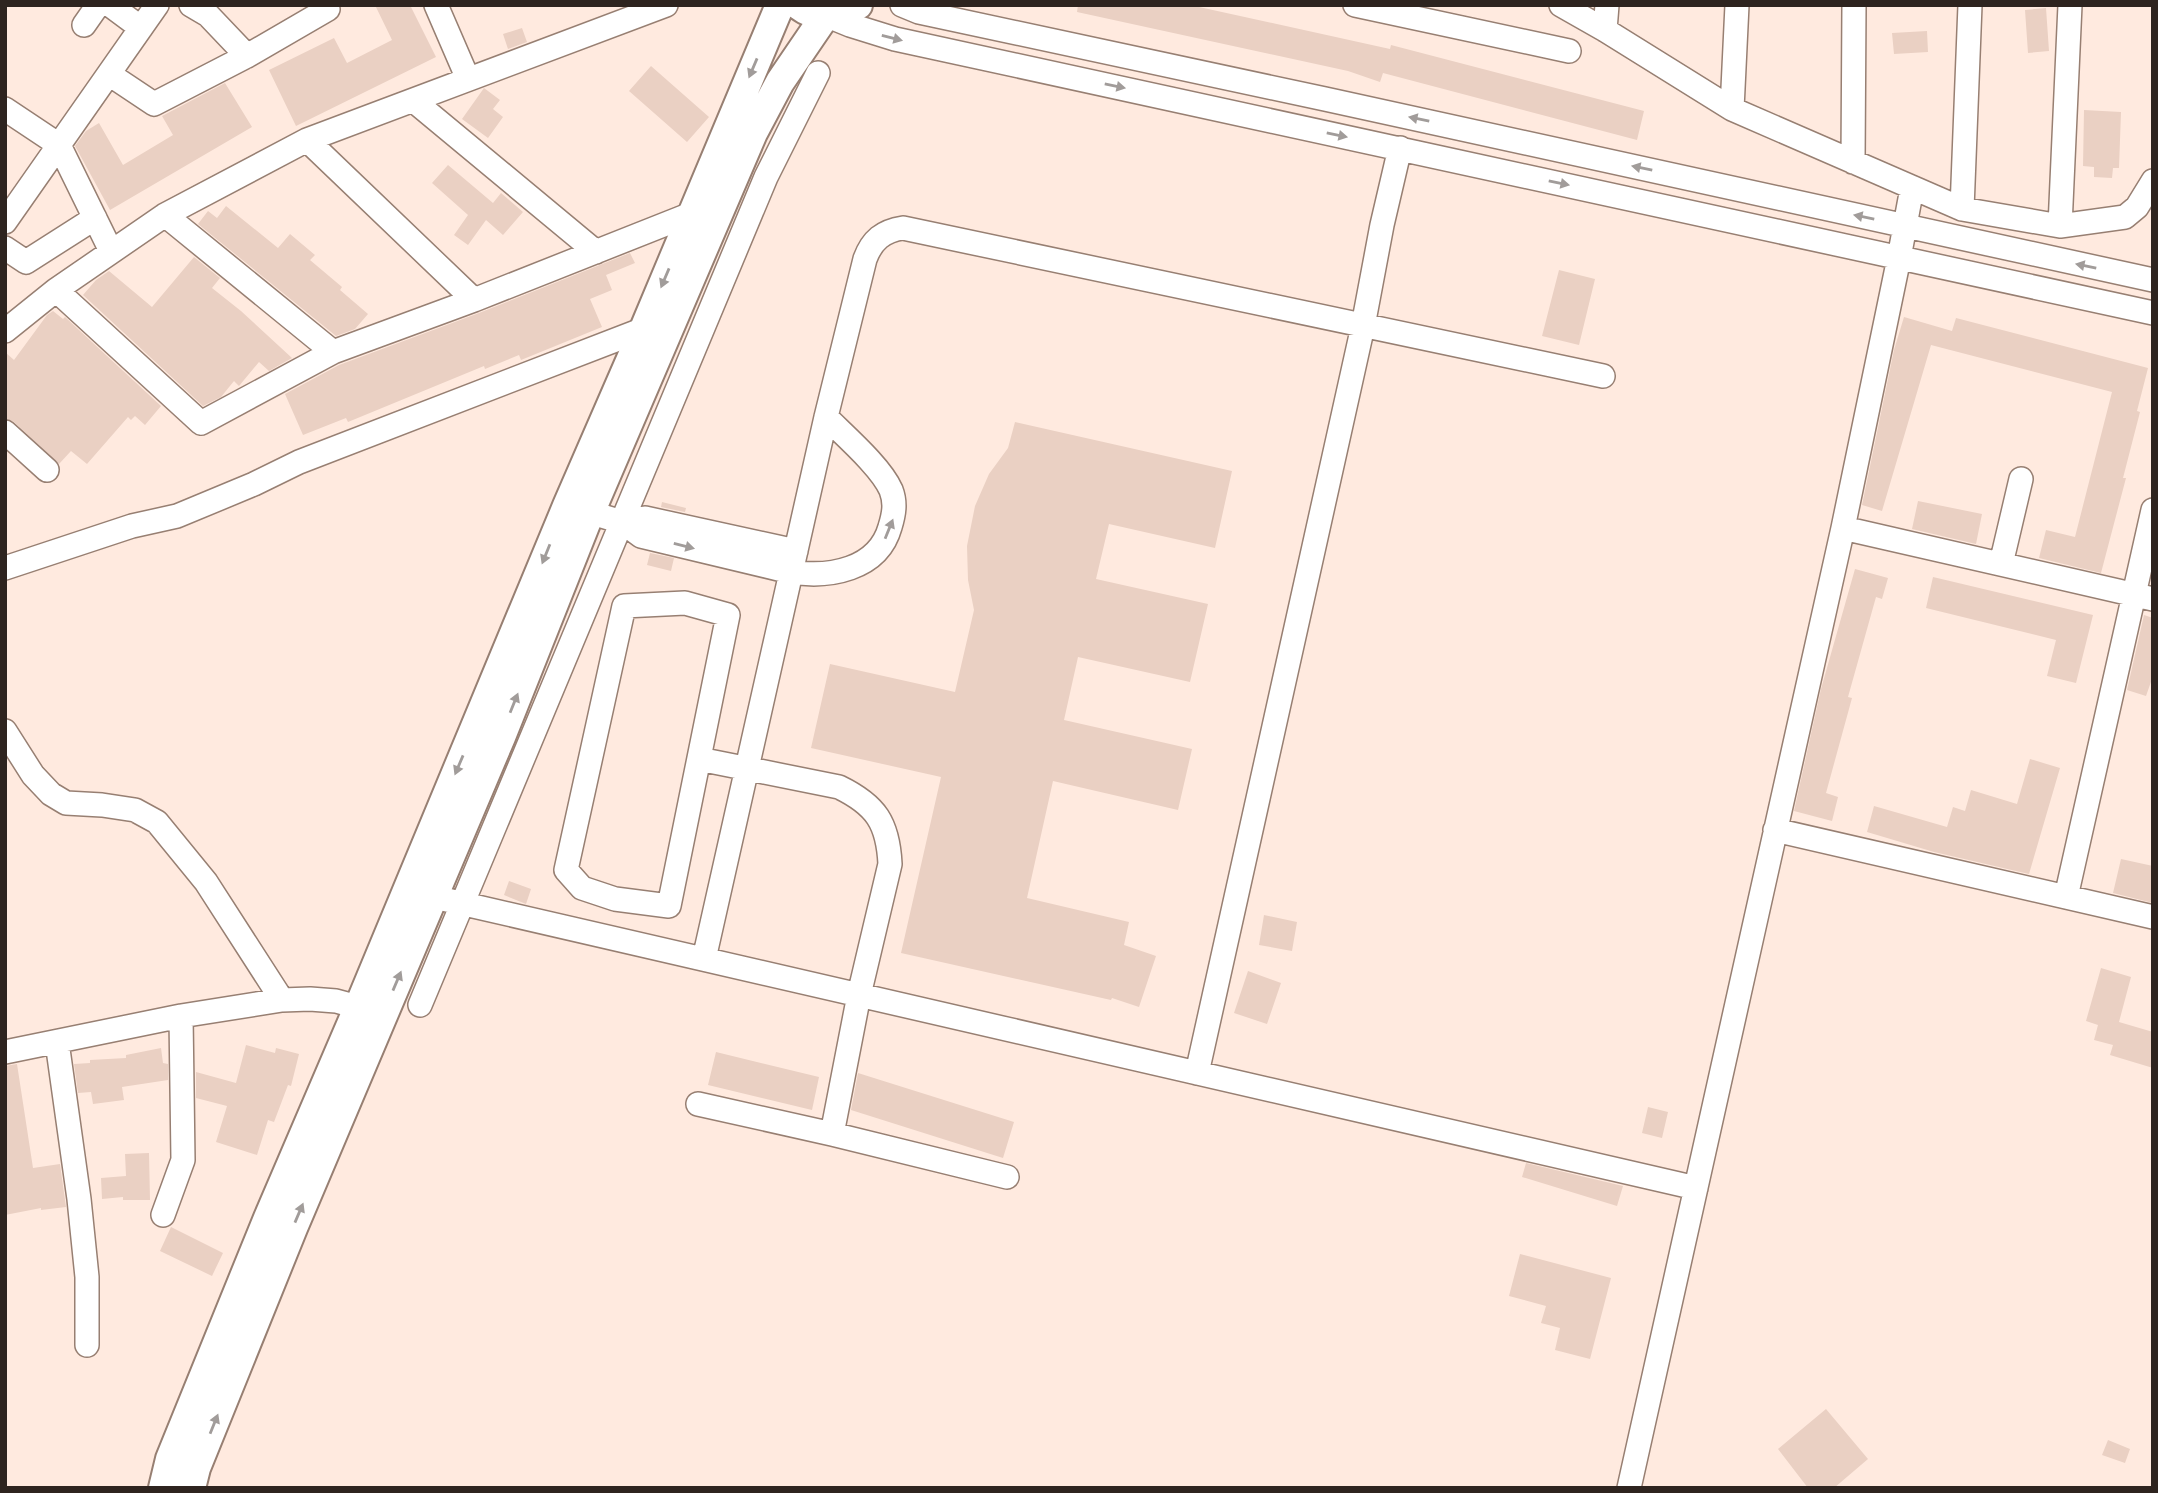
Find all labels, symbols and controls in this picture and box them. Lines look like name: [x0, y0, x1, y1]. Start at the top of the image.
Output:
one-way arrow: [882, 33, 904, 44]
one-way arrow: [747, 58, 758, 79]
one-way arrow: [1104, 81, 1126, 92]
one-way arrow: [1408, 114, 1430, 125]
one-way arrow: [1326, 129, 1348, 140]
one-way arrow: [1631, 162, 1653, 173]
one-way arrow: [1548, 178, 1570, 189]
one-way arrow: [1853, 211, 1875, 222]
one-way arrow: [2075, 260, 2097, 271]
one-way arrow: [659, 267, 670, 288]
one-way arrow: [883, 518, 894, 539]
one-way arrow: [674, 541, 696, 552]
one-way arrow: [541, 544, 552, 565]
one-way arrow: [508, 693, 519, 714]
one-way arrow: [454, 754, 465, 775]
one-way arrow: [392, 970, 403, 991]
one-way arrow: [294, 1202, 305, 1223]
one-way arrow: [208, 1413, 219, 1434]

